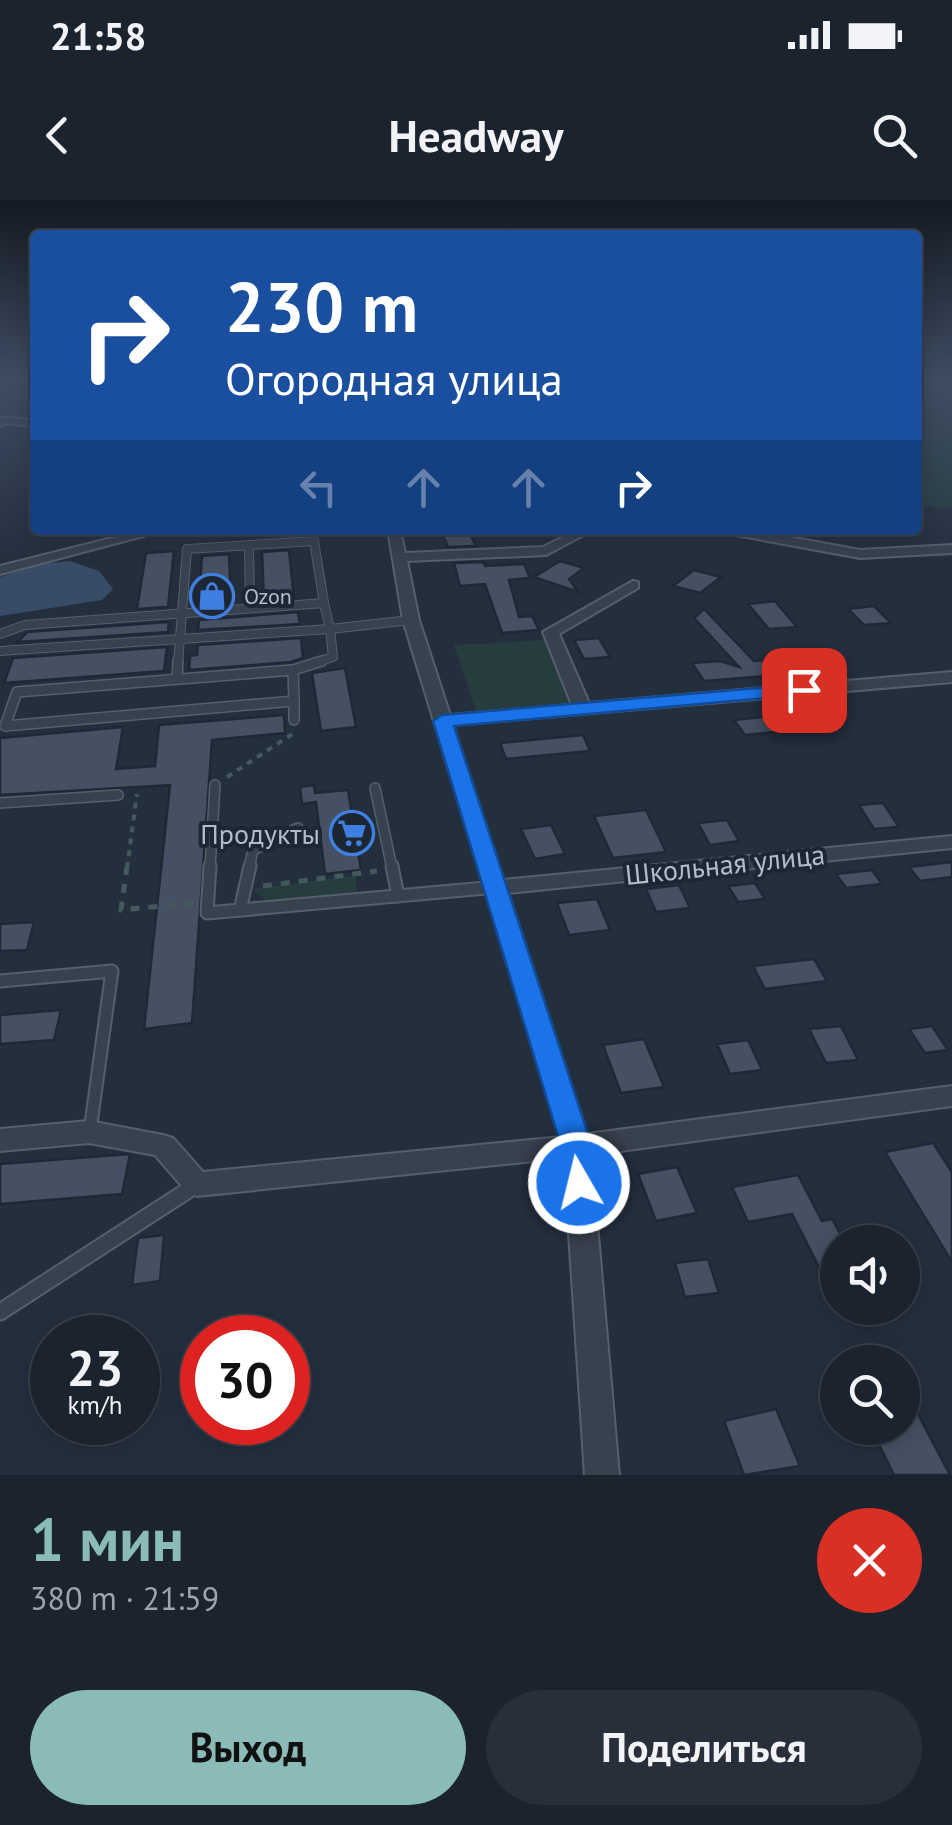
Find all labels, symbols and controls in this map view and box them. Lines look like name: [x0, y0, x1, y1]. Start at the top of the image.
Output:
text: 21:58: [50, 11, 146, 60]
text: Headway: [388, 106, 564, 164]
icon: back: [30, 108, 85, 163]
icon: search: [867, 108, 922, 163]
text: 230 m: [225, 261, 418, 351]
icon: right: [60, 270, 190, 400]
text: Огородная улица: [225, 349, 563, 407]
icon: left: [291, 460, 346, 515]
icon: ahead: [396, 460, 451, 515]
icon: ahead: [501, 460, 556, 515]
icon: right: [606, 460, 661, 515]
shop icon: Ozon: [189, 573, 235, 619]
place label: Ozon: [244, 582, 292, 610]
pin: [762, 648, 847, 733]
icon: arrive: [777, 663, 832, 718]
supermarket icon: Продукты: [329, 810, 375, 856]
place label: Продукты: [200, 815, 320, 852]
street label: Школьная улица: [623, 835, 827, 893]
position arrow: [527, 1131, 631, 1235]
map controls: [820, 1225, 920, 1445]
button: sound: [820, 1225, 920, 1325]
speed limit sign: 30: [180, 1315, 310, 1445]
text: 23: [67, 1335, 123, 1400]
button: search: [820, 1345, 920, 1445]
text: km/h: [68, 1389, 122, 1421]
text: 1 мин: [30, 1500, 184, 1578]
button: close: [817, 1508, 922, 1613]
text: 380 m · 21:59: [30, 1577, 219, 1619]
button: Выход: [30, 1690, 466, 1805]
button: Поделиться: [486, 1690, 922, 1805]

